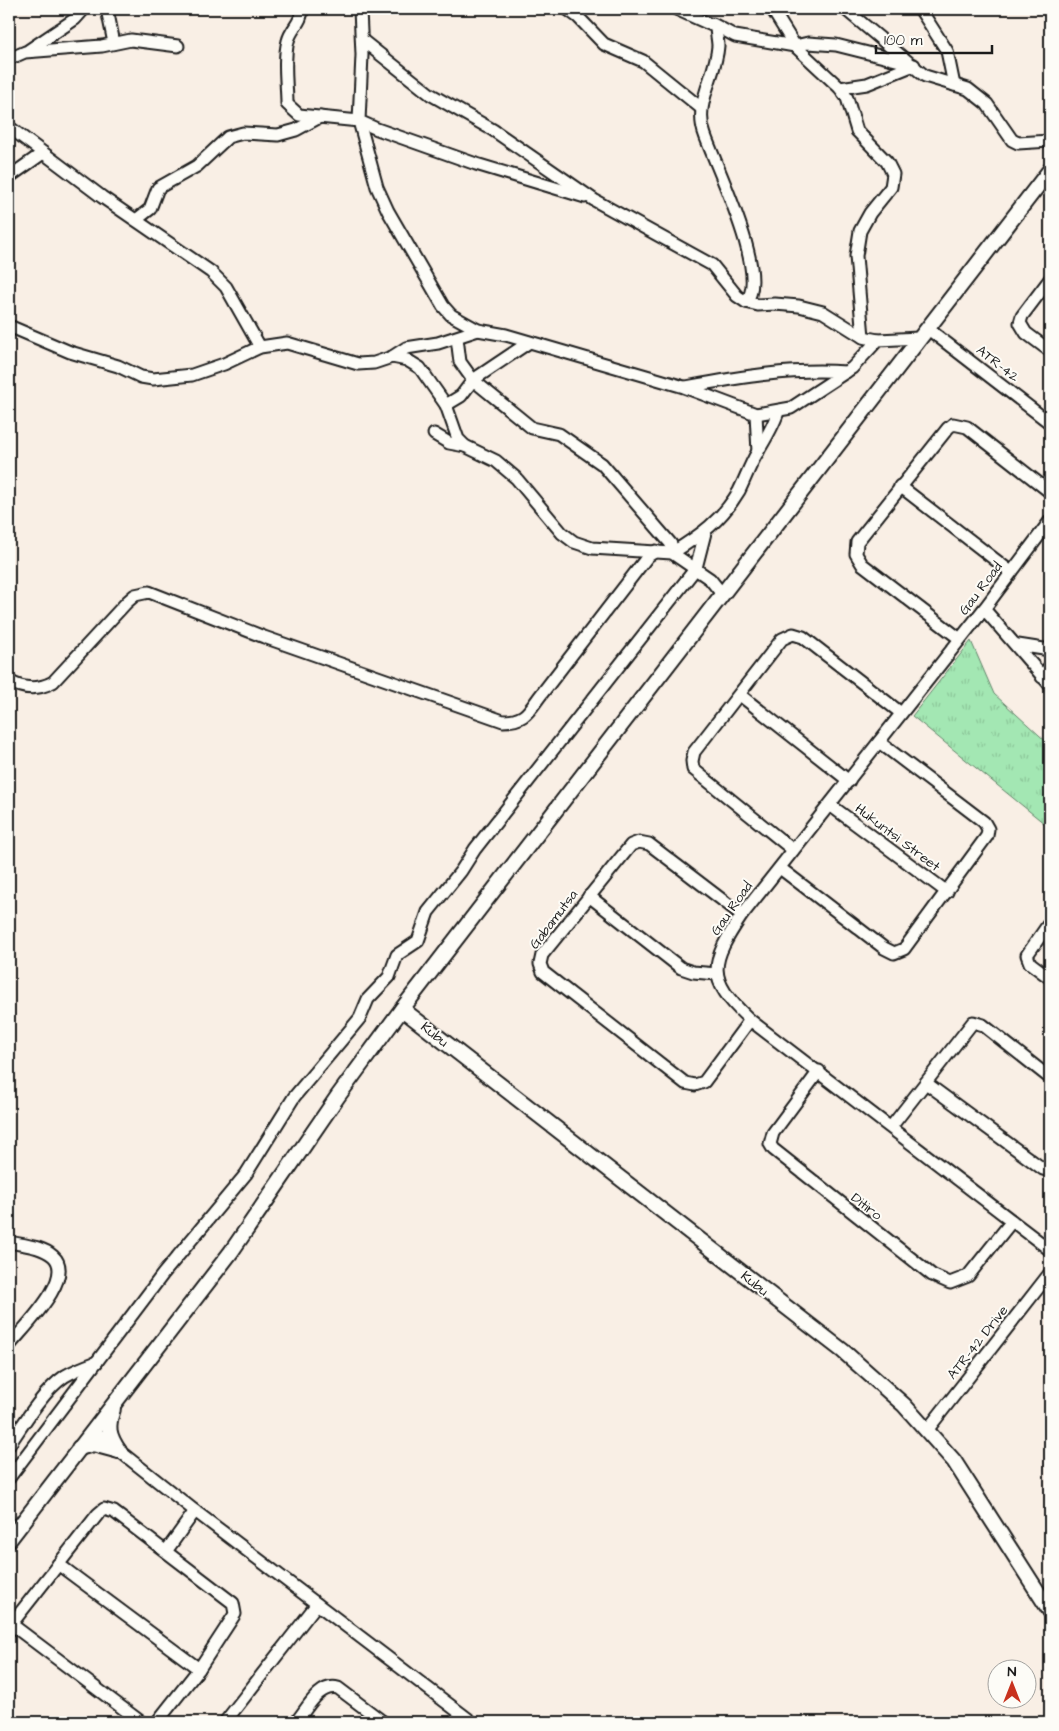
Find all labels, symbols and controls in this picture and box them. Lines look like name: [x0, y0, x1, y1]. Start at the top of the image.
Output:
scale bar: [876, 22, 993, 54]
text: 100 m: [884, 30, 923, 51]
street label: ATR-42: [972, 341, 1023, 387]
street label: Gau Road: [954, 558, 1007, 619]
street label: Hukuntsi Street: [851, 799, 944, 877]
street label: Gau Road: [706, 878, 758, 940]
street label: Gabamutsa: [525, 886, 583, 953]
street label: Kubu: [416, 1017, 453, 1052]
street label: Ditiro: [847, 1188, 886, 1225]
street label: Kubu: [736, 1266, 773, 1301]
street label: ATR-42 Drive: [943, 1301, 1013, 1384]
north arrow: [986, 1658, 1036, 1708]
text: N: [1008, 1662, 1017, 1682]

